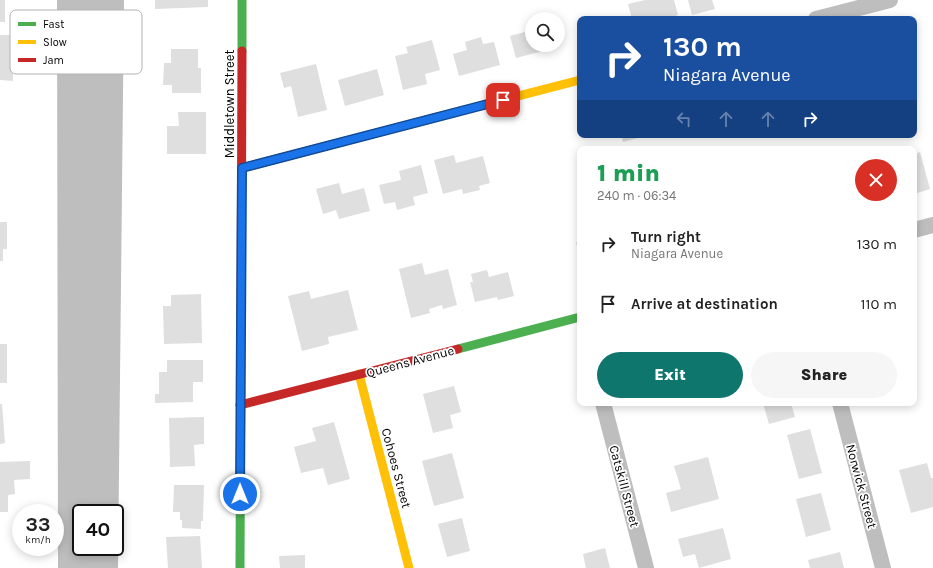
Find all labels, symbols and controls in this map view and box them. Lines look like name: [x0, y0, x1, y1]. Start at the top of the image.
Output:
legend: [10, 10, 142, 74]
map controls: [525, 12, 565, 52]
button: search: [525, 12, 565, 52]
text: Fast: [43, 18, 64, 31]
text: 130 m: [663, 30, 742, 63]
icon: right: [597, 32, 649, 84]
text: Slow: [43, 36, 67, 49]
street label: Middletown Street: [222, 50, 237, 158]
text: Jam: [43, 54, 64, 67]
text: Niagara Avenue: [663, 64, 791, 86]
pin: [486, 83, 520, 117]
icon: arrive: [492, 89, 514, 111]
icon: left: [673, 108, 695, 130]
icon: ahead: [715, 108, 737, 130]
icon: ahead: [757, 108, 779, 130]
icon: right: [799, 108, 821, 130]
text: 1 min: [597, 159, 660, 187]
button: close: [855, 159, 897, 201]
text: 240 m · 06:34: [597, 188, 676, 203]
text: Turn right: [631, 228, 701, 246]
icon: right: [597, 233, 619, 255]
text: 130 m: [857, 235, 897, 253]
text: Niagara Avenue: [631, 246, 723, 261]
icon: arrive: [597, 293, 619, 315]
text: Arrive at destination: [631, 295, 778, 313]
text: 110 m: [861, 295, 897, 313]
street label: Queens Avenue: [365, 342, 456, 380]
button: Exit: [597, 352, 743, 398]
button: Share: [751, 352, 897, 398]
street label: Cohoes Street: [379, 426, 414, 510]
street label: Norwick Street: [843, 442, 880, 530]
street label: Catskill Street: [606, 444, 643, 529]
position arrow: [219, 473, 261, 515]
speed limit sign: 40: [72, 504, 124, 556]
text: 33: [26, 513, 50, 536]
text: km/h: [25, 534, 51, 546]

